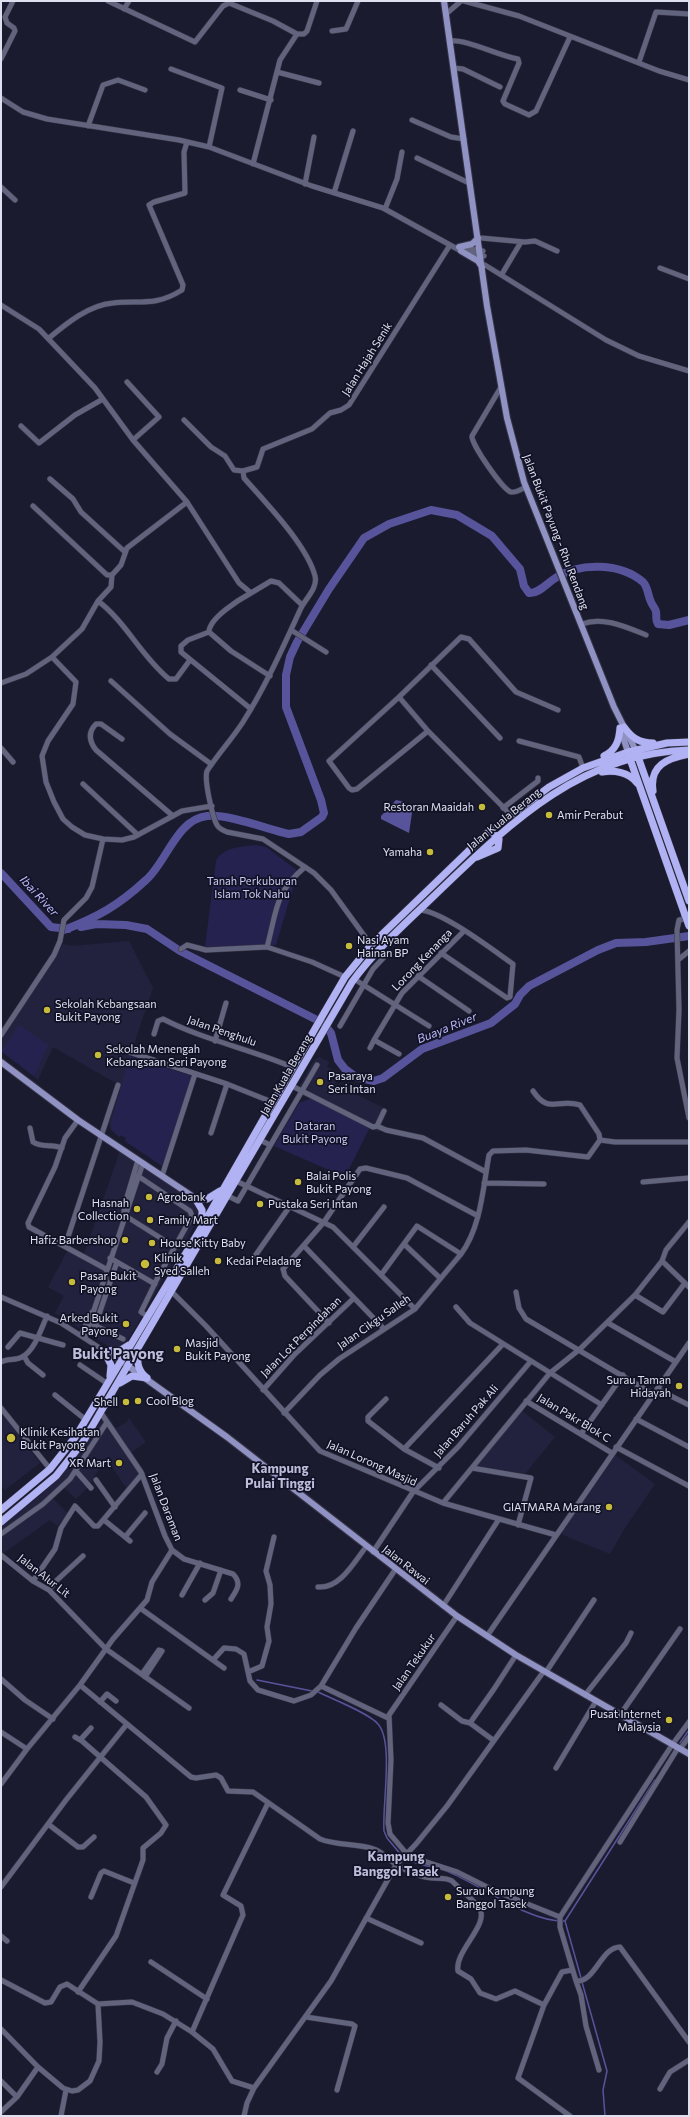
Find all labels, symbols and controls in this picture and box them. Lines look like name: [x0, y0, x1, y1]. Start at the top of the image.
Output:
street label: Jalan Hajah Senik: [339, 320, 395, 398]
street label: Jalan Bukit Payung - Rhu Rendang: [520, 452, 592, 612]
street label: Jalan Kuala Berang: [465, 785, 543, 853]
place label: Restoran Maaidah: [384, 800, 474, 814]
marker: Restoran Maaidah: [477, 802, 487, 812]
place label: Amir Perabut: [557, 808, 623, 822]
marker: Amir Perabut: [544, 810, 554, 820]
place label: Yamaha: [383, 845, 422, 859]
marker: Yamaha: [425, 847, 435, 857]
water label: Ibai River: [17, 873, 61, 919]
park label: Tanah Perkuburan Islam Tok Nahu: [207, 874, 297, 900]
street label: Lorong Kenanga: [389, 926, 455, 994]
place label: Nasi Ayam Hainan BP: [357, 933, 409, 959]
marker: Nasi Ayam Hainan BP: [344, 941, 354, 951]
place label: Sekolah Kebangsaan Bukit Payong: [55, 997, 157, 1023]
marker: Sekolah Kebangsaan Bukit Payong: [42, 1005, 52, 1015]
water label: Buaya River: [415, 1009, 479, 1047]
street label: Jalan Penghulu: [186, 1013, 258, 1049]
street label: Jalan Kuala Berang: [258, 1032, 314, 1118]
place label: Sekolah Menengah Kebangsaan Seri Payong: [106, 1042, 227, 1068]
marker: Sekolah Menengah Kebangsaan Seri Payong: [93, 1050, 103, 1060]
place label: Pasaraya Seri Intan: [328, 1069, 376, 1095]
marker: Pasaraya Seri Intan: [315, 1077, 325, 1087]
park label: Dataran Bukit Payong: [282, 1119, 348, 1145]
place label: Balai Polis Bukit Payong: [306, 1169, 372, 1195]
marker: Balai Polis Bukit Payong: [293, 1177, 303, 1187]
place label: Agrobank: [157, 1190, 206, 1204]
marker: Agrobank: [144, 1192, 154, 1202]
place label: Hasnah Collection: [78, 1196, 129, 1222]
place label: Pustaka Seri Intan: [268, 1197, 358, 1211]
marker: Pustaka Seri Intan: [255, 1199, 265, 1209]
marker: Hasnah Collection: [132, 1204, 142, 1214]
place label: Family Mart: [158, 1213, 218, 1227]
marker: Family Mart: [145, 1215, 155, 1225]
place label: Hafiz Barbershop: [30, 1233, 117, 1247]
marker: Hafiz Barbershop: [120, 1235, 130, 1245]
place label: House Kitty Baby: [160, 1236, 246, 1250]
marker: House Kitty Baby: [147, 1238, 157, 1248]
place label: Klinik Syed Salleh: [154, 1251, 210, 1277]
place label: Kedai Peladang: [226, 1254, 301, 1268]
marker: Kedai Peladang: [213, 1256, 223, 1266]
marker: Klinik Syed Salleh: [139, 1258, 151, 1270]
place label: Pasar Bukit Payong: [80, 1269, 136, 1295]
marker: Pasar Bukit Payong: [67, 1277, 77, 1287]
street label: Jalan Cikgu Salleh: [335, 1292, 413, 1352]
street label: Jalan Lot Perpindahan: [258, 1294, 344, 1380]
place label: Arked Bukit Payong: [59, 1311, 118, 1337]
marker: Arked Bukit Payong: [121, 1319, 131, 1329]
place label: Masjid Bukit Payong: [185, 1336, 251, 1362]
marker: Masjid Bukit Payong: [172, 1344, 182, 1354]
district label: Bukit Payong: [72, 1345, 164, 1363]
place label: Surau Taman Hidayah: [607, 1373, 671, 1399]
marker: Surau Taman Hidayah: [674, 1381, 684, 1391]
street label: Jalan Baruh Pak Ali: [431, 1382, 501, 1460]
street label: Jalan Pakr Blok C: [535, 1391, 613, 1445]
place label: Cool Blog: [146, 1394, 194, 1408]
place label: Shell: [94, 1395, 118, 1409]
marker: Cool Blog: [133, 1396, 143, 1406]
marker: Shell: [121, 1397, 131, 1407]
place label: Klinik Kesihatan Bukit Payong: [20, 1425, 99, 1451]
marker: Klinik Kesihatan Bukit Payong: [5, 1432, 17, 1444]
street label: Jalan Lorong Masjid: [325, 1437, 419, 1489]
place label: XR Mart: [69, 1456, 111, 1470]
marker: XR Mart: [114, 1458, 124, 1468]
district label: Kampung Pulai Tinggi: [245, 1461, 315, 1492]
street label: Jalan Daraman: [147, 1471, 185, 1543]
place label: GIATMARA Marang: [503, 1500, 601, 1514]
marker: GIATMARA Marang: [604, 1502, 614, 1512]
street label: Jalan Rawai: [380, 1543, 432, 1587]
street label: Jalan Alur Lit: [15, 1552, 73, 1600]
street label: Jalan Tekukur: [390, 1631, 438, 1693]
place label: Pusat Internet Malaysia: [590, 1707, 661, 1733]
marker: Pusat Internet Malaysia: [664, 1715, 674, 1725]
district label: Kampung Banggol Tasek: [353, 1849, 439, 1880]
place label: Surau Kampung Banggol Tasek: [456, 1884, 535, 1910]
marker: Surau Kampung Banggol Tasek: [443, 1892, 453, 1902]

